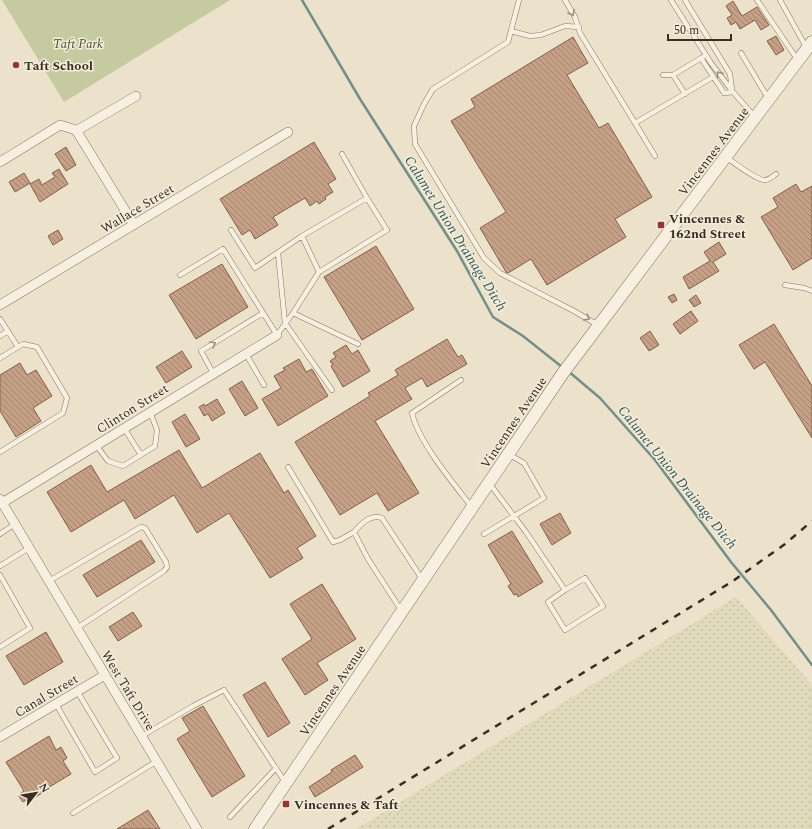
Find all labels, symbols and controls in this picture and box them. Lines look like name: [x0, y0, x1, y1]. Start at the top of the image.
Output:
one-way arrow: [568, 9, 575, 16]
scale bar: [668, 16, 731, 42]
text: 50 m: [674, 21, 699, 40]
park label: Taft Park: [53, 34, 103, 54]
place label: Taft School: [24, 56, 93, 76]
marker: Taft School: [11, 60, 21, 70]
one-way arrow: [717, 71, 724, 78]
street label: Vincennes Avenue: [674, 103, 754, 200]
water label: Calumet Union Drainage Ditch: [399, 152, 512, 315]
street label: Wallace Street: [97, 179, 178, 239]
place label: Vincennes & 162nd Street: [669, 209, 746, 244]
marker: Vincennes & 162nd Street: [656, 220, 666, 230]
one-way arrow: [583, 313, 590, 321]
one-way arrow: [209, 341, 216, 348]
street label: Vincennes Avenue: [476, 373, 552, 472]
street label: Clinton Street: [93, 379, 173, 439]
water label: Calumet Union Drainage Ditch: [613, 401, 742, 554]
street label: Vincennes Avenue: [295, 641, 371, 740]
street label: West Taft Drive: [96, 646, 160, 735]
street label: Canal Street: [11, 669, 82, 723]
north arrow: [16, 773, 56, 813]
text: N: [35, 780, 54, 796]
place label: Vincennes & Taft: [294, 795, 399, 815]
marker: Vincennes & Taft: [281, 799, 291, 809]

